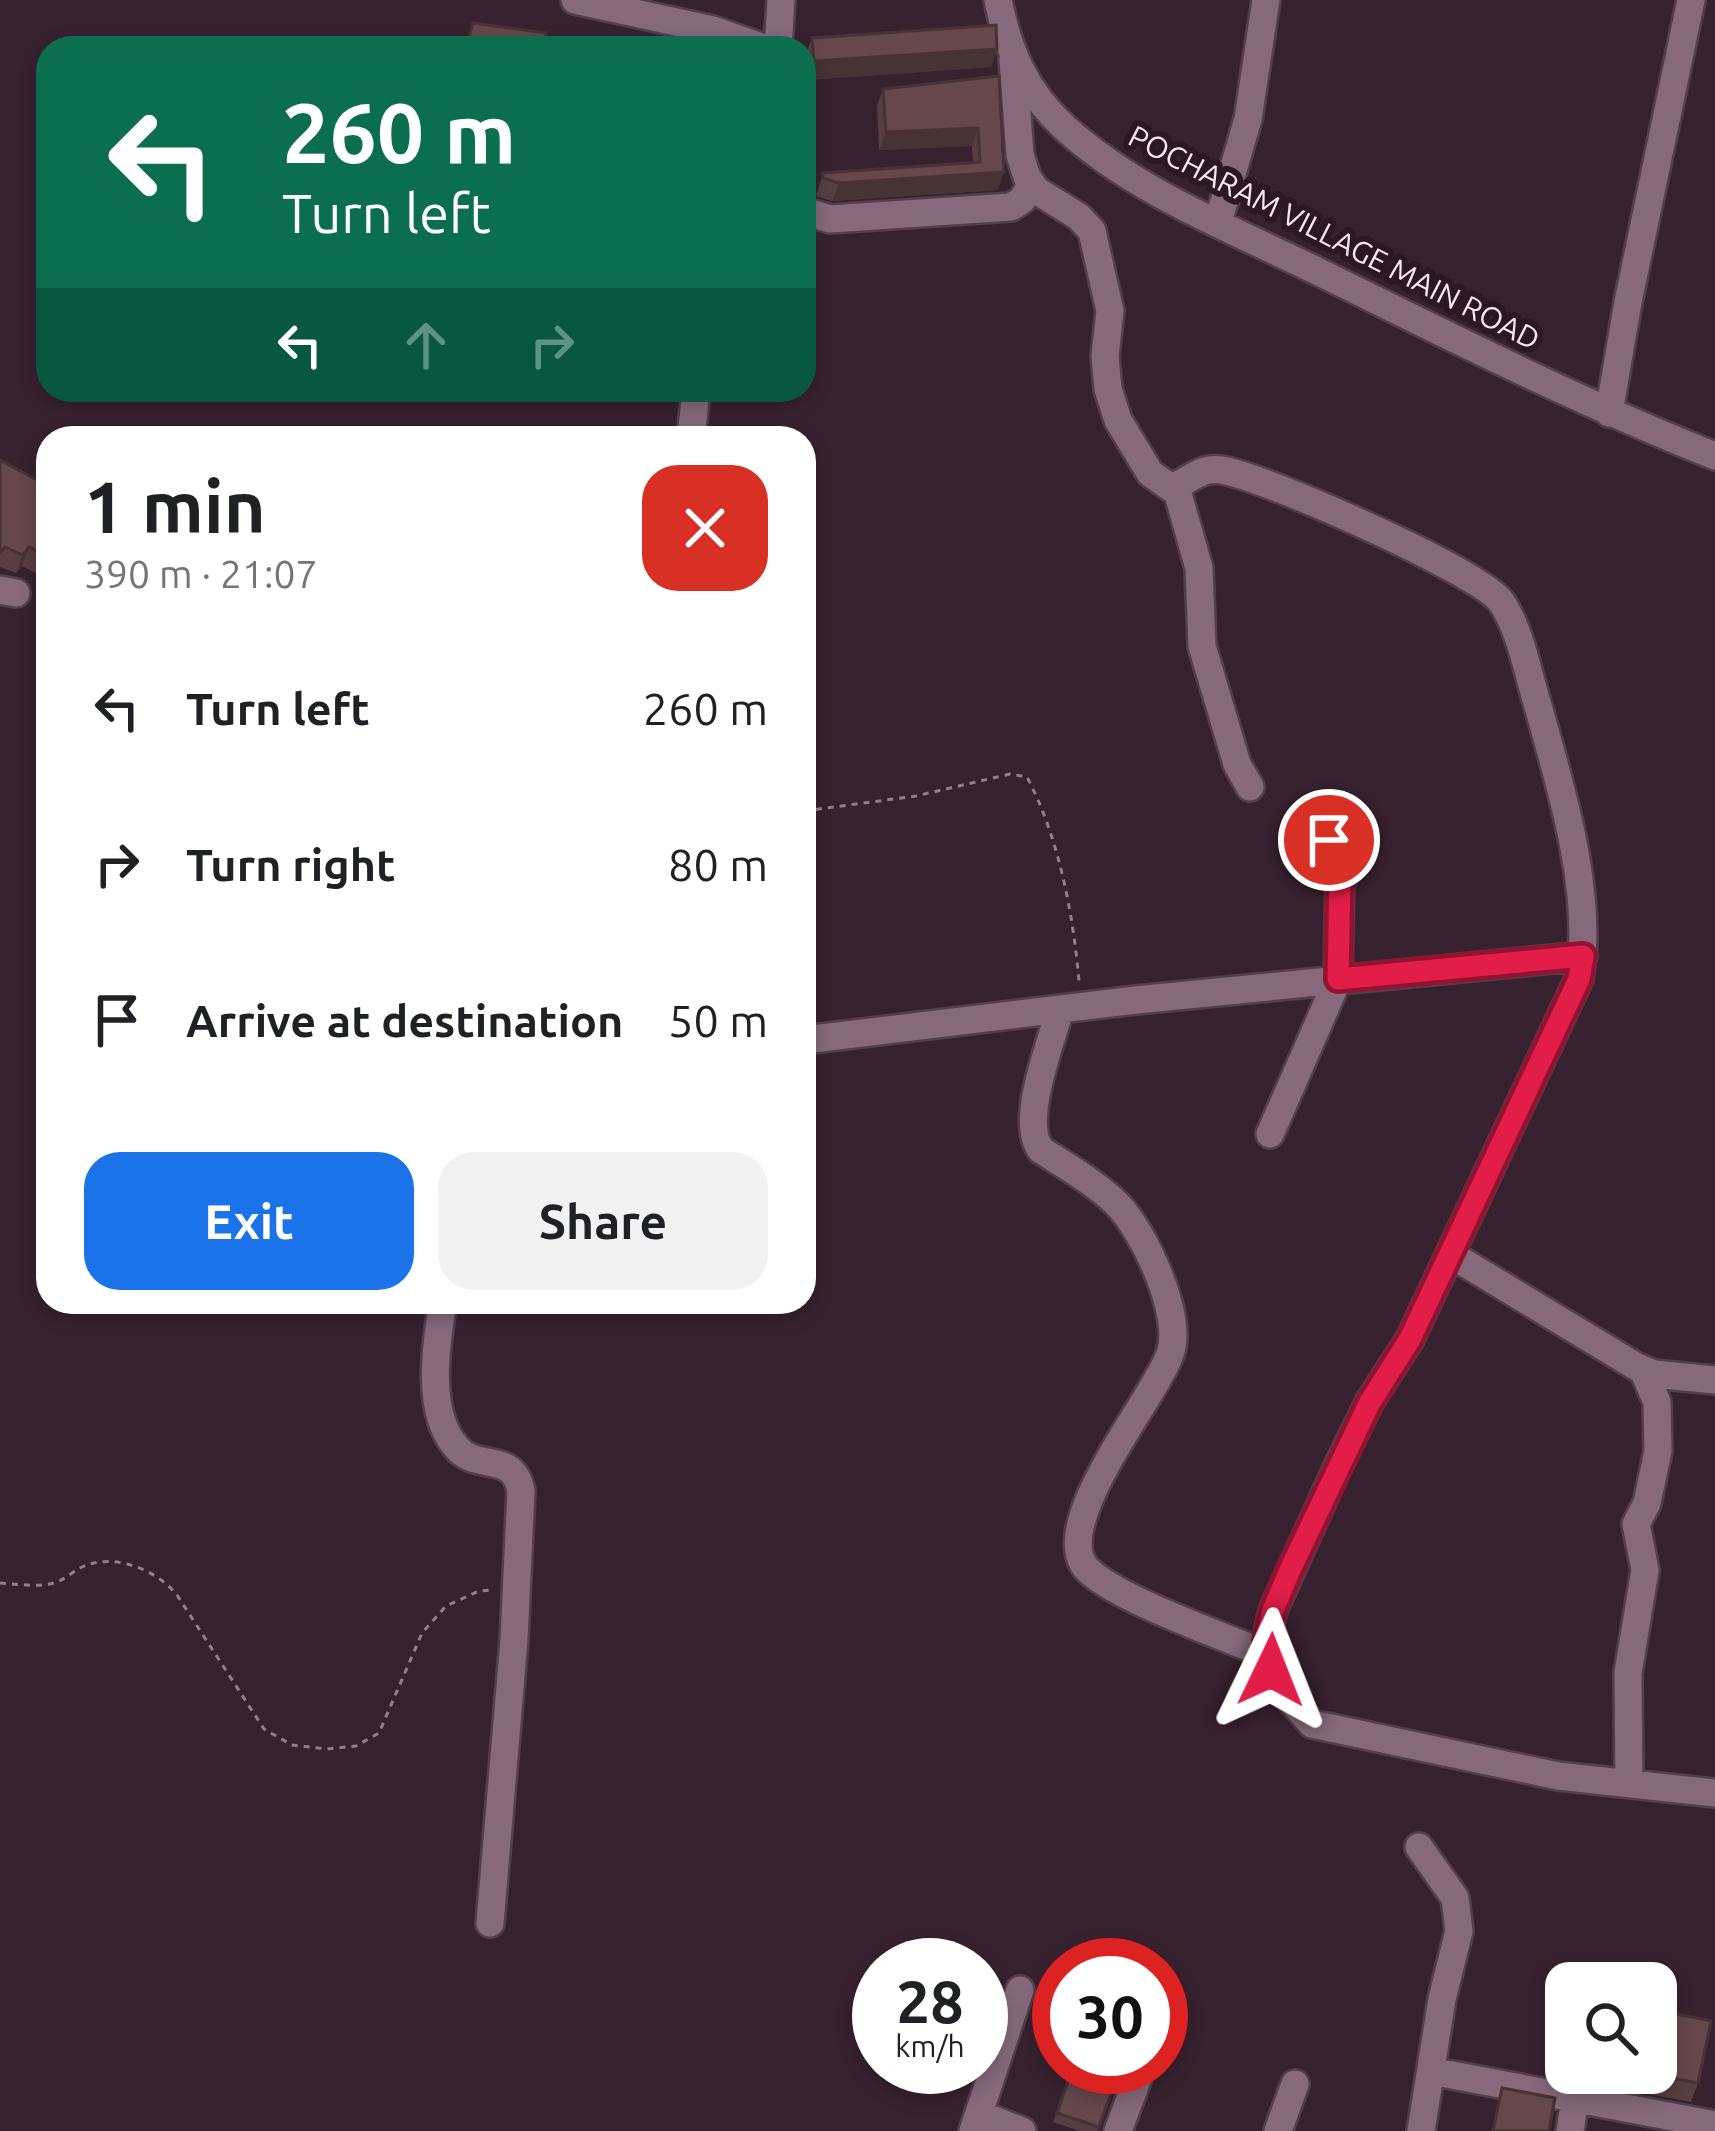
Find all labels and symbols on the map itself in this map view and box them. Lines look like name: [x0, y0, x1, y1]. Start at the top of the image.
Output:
street label: POCHARAM VILLAGE MAIN ROAD: [1123, 118, 1546, 356]
pin: [1278, 789, 1380, 891]
position arrow: [1208, 1607, 1334, 1733]
speed limit sign: 30: [1032, 1938, 1188, 2094]

